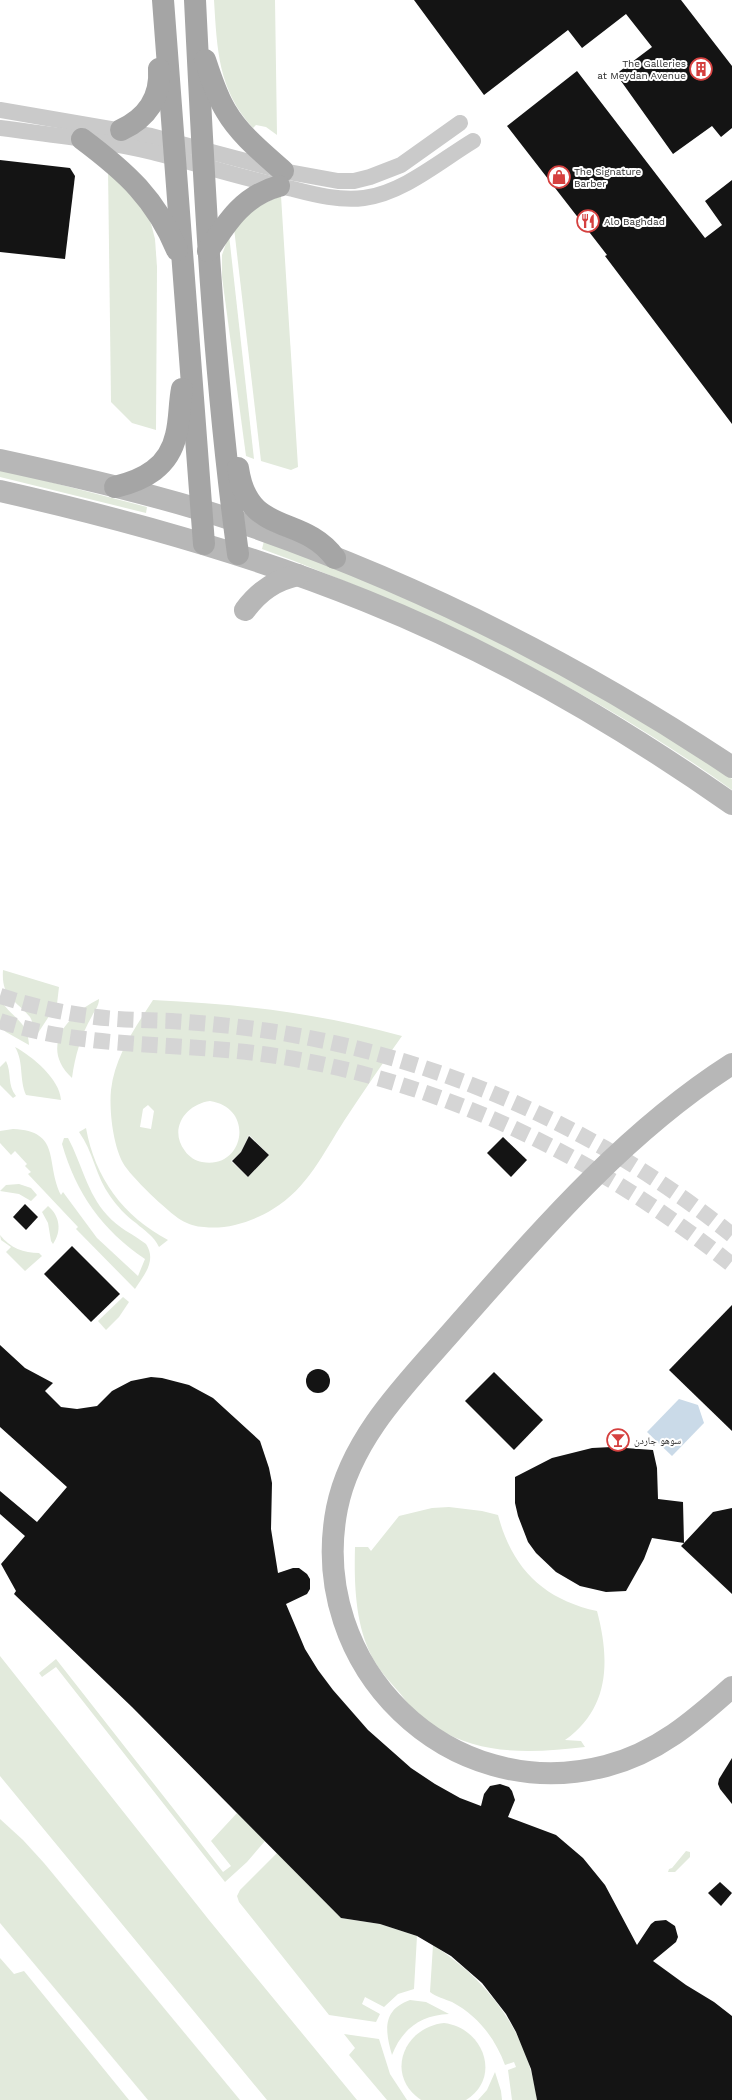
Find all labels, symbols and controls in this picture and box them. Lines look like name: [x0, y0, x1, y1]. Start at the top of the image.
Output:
building icon: The Galleries at Meydan Avenue: [688, 56, 714, 82]
place label: The Galleries at Meydan Avenue: [597, 58, 686, 81]
shop icon: The Signature Barber: [546, 164, 572, 190]
place label: The Signature Barber: [574, 166, 641, 189]
restaurant icon: Alo Baghdad: [575, 208, 601, 234]
place label: Alo Baghdad: [604, 216, 665, 227]
bar icon: سوهو جاردن: [605, 1427, 631, 1453]
place label: سوهو جاردن: [634, 1435, 682, 1447]

